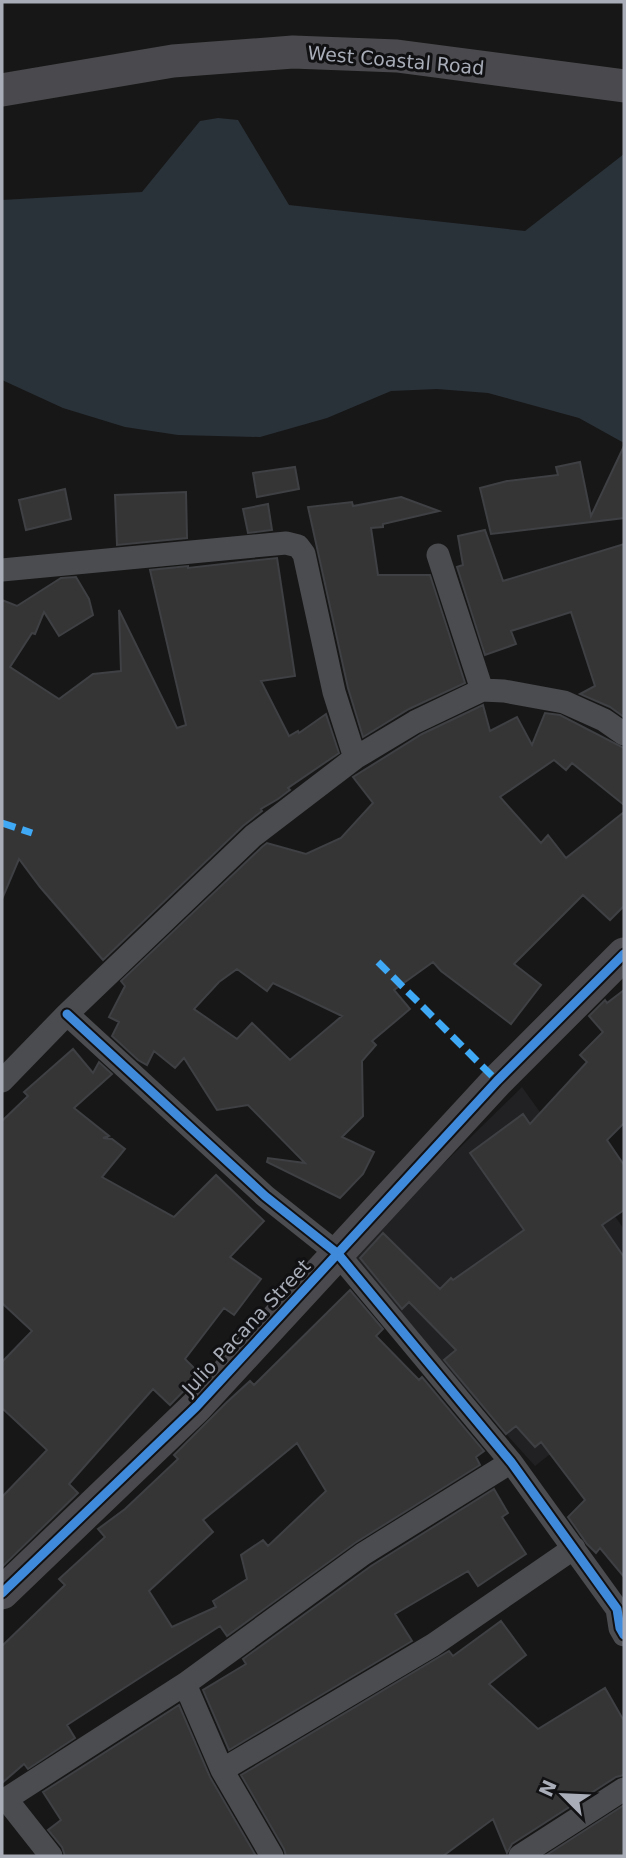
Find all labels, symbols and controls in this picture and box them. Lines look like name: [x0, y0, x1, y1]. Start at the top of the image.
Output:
street label: West Coastal Road: [307, 41, 485, 79]
street label: Julio Pacana Street: [177, 1255, 315, 1400]
north arrow: [528, 1760, 598, 1830]
text: N: [534, 1776, 561, 1800]

